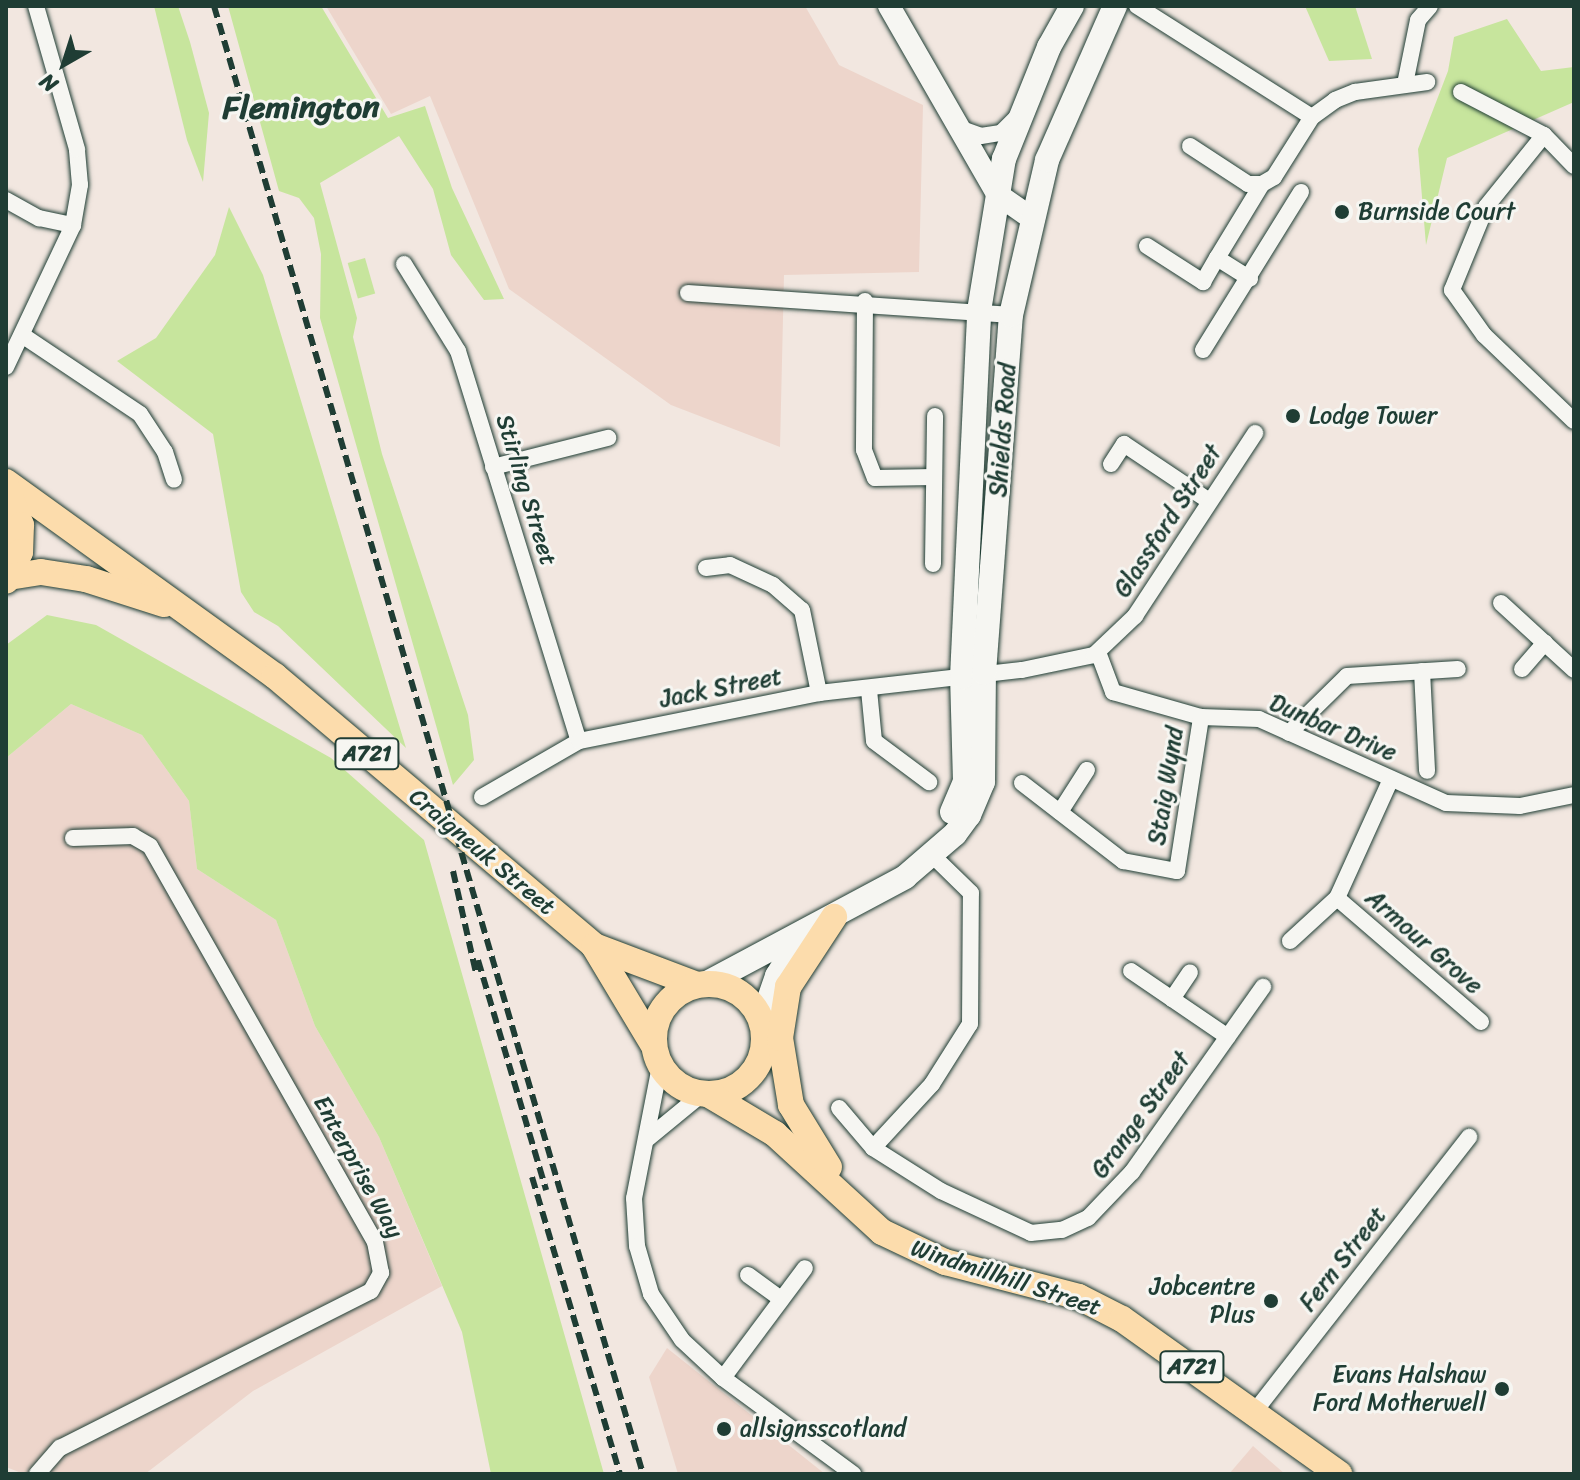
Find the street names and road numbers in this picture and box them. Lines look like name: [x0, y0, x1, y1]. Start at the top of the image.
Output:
street label: Shields Road: [984, 362, 1022, 498]
street label: Stirling Street: [489, 411, 563, 569]
street label: Glassford Street: [1108, 439, 1228, 603]
street label: Jack Street: [657, 662, 785, 714]
street label: Dunbar Drive: [1265, 688, 1401, 768]
street label: Staig Wynd: [1142, 725, 1190, 847]
road number: A721: [333, 736, 401, 772]
street label: Craigneuk Street: [403, 783, 561, 921]
street label: Armour Grove: [1360, 883, 1488, 1001]
street label: Grange Street: [1085, 1046, 1197, 1184]
street label: Enterprise Way: [307, 1091, 409, 1243]
street label: Fern Street: [1293, 1201, 1393, 1317]
street label: Windmillhill Street: [907, 1234, 1105, 1322]
road number: A721: [1158, 1349, 1226, 1385]

